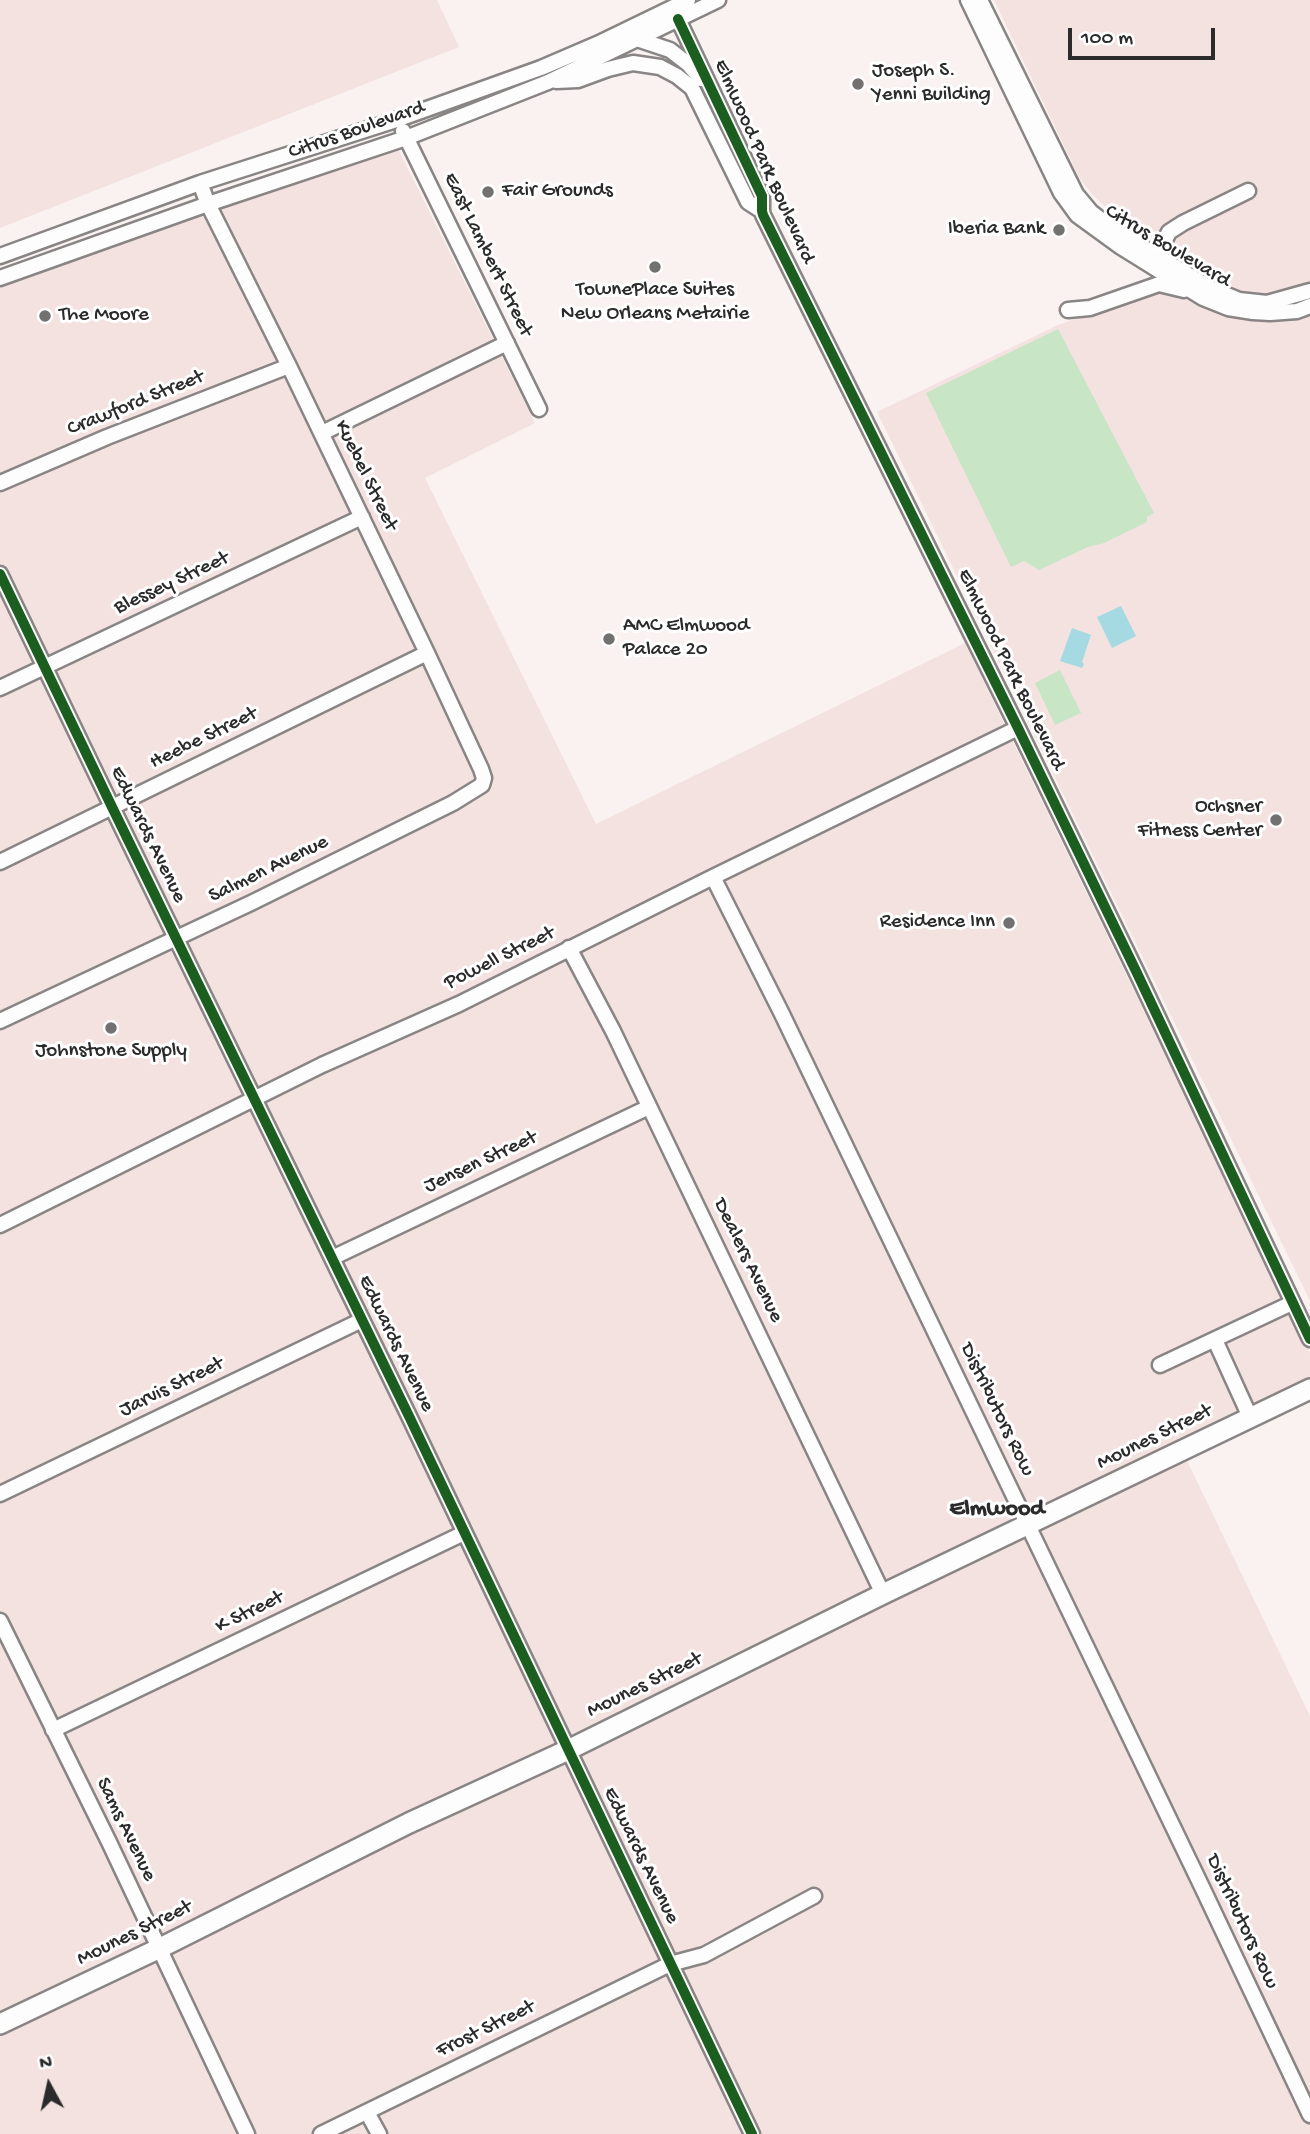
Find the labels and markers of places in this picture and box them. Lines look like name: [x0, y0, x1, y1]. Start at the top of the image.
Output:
place label: Joseph S. Yenni Building: [872, 59, 991, 109]
marker: Joseph S. Yenni Building: [850, 76, 866, 92]
place label: Fair Grounds: [502, 179, 613, 205]
marker: Fair Grounds: [480, 184, 496, 200]
place label: Iberia Bank: [948, 217, 1045, 243]
marker: Iberia Bank: [1051, 222, 1067, 238]
marker: TownePlace Suites New Orleans Metairie: [647, 259, 663, 275]
place label: TownePlace Suites New Orleans Metairie: [561, 278, 749, 328]
place label: The Moore: [59, 303, 149, 329]
marker: The Moore: [37, 308, 53, 324]
place label: AMC Elmwood Palace 20: [623, 614, 749, 664]
marker: AMC Elmwood Palace 20: [601, 631, 617, 647]
place label: Ochsner Fitness Center: [1138, 795, 1262, 845]
marker: Ochsner Fitness Center: [1268, 812, 1284, 828]
place label: Residence Inn: [880, 910, 995, 936]
marker: Residence Inn: [1001, 915, 1017, 931]
marker: Johnstone Supply: [103, 1020, 119, 1036]
place label: Johnstone Supply: [35, 1039, 187, 1065]

